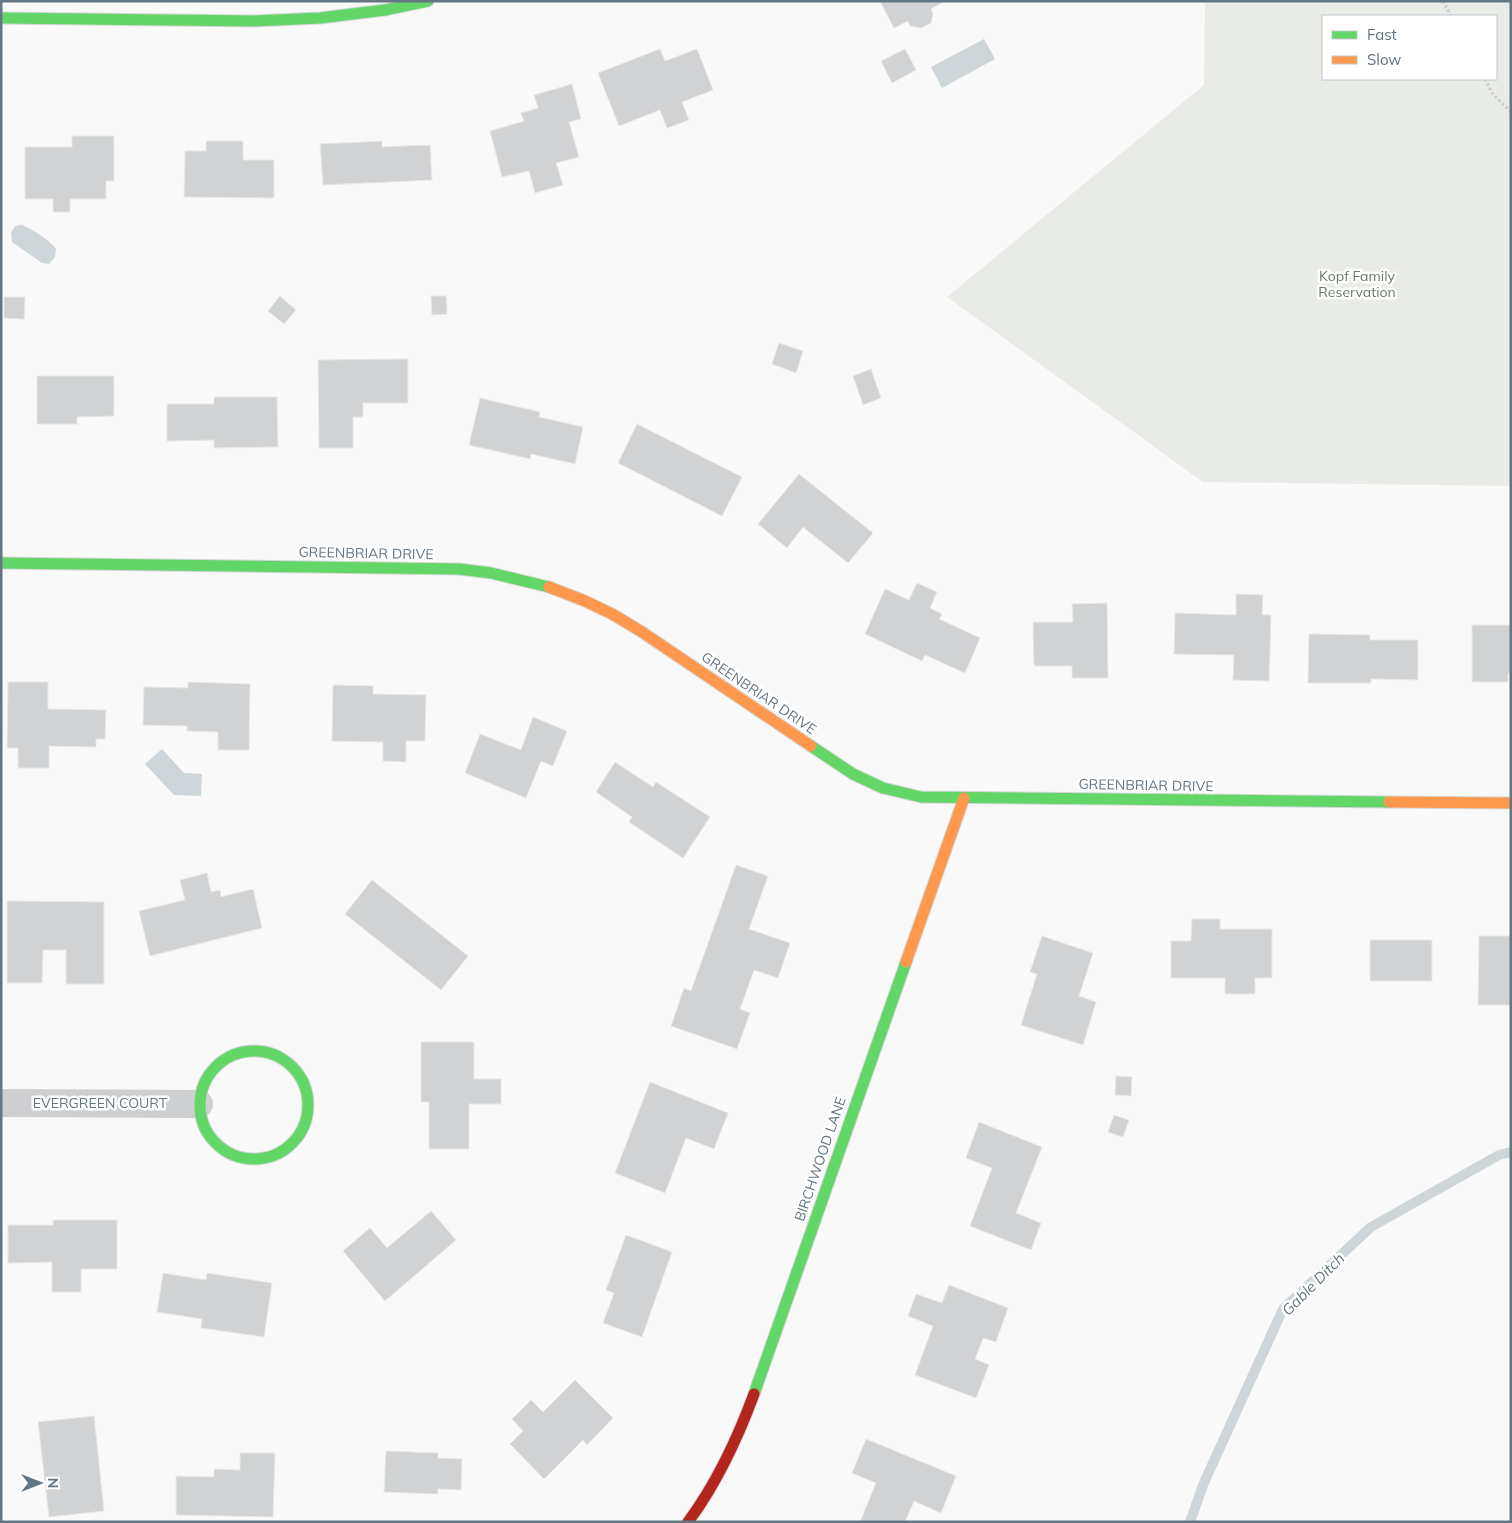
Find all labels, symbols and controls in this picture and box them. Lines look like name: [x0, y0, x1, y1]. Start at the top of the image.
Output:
legend: [1322, 15, 1497, 80]
text: Fast: [1367, 25, 1397, 44]
text: Slow: [1367, 50, 1401, 69]
park label: Kopf Family Reservation: [1318, 267, 1396, 301]
street label: GREENBRIAR DRIVE: [298, 543, 434, 563]
street label: GREENBRIAR DRIVE: [698, 648, 820, 738]
street label: GREENBRIAR DRIVE: [1078, 775, 1214, 795]
street label: EVERGREEN COURT: [33, 1094, 168, 1112]
street label: BIRCHWOOD LANE: [790, 1094, 850, 1224]
water label: Gable Ditch: [1278, 1249, 1348, 1319]
north arrow: [15, 1458, 65, 1508]
text: N: [44, 1478, 62, 1488]

